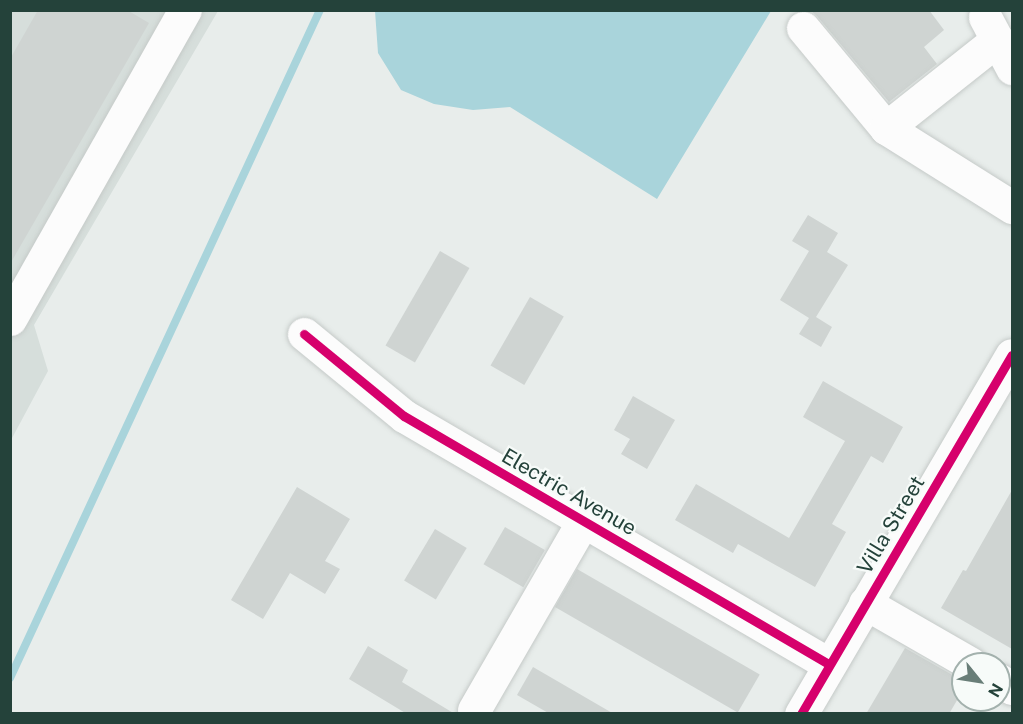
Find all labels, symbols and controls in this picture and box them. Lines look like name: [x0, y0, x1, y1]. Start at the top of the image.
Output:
street label: Electric Avenue: [497, 443, 641, 541]
street label: Villa Street: [852, 471, 930, 579]
north arrow: [951, 652, 1011, 712]
text: N: [984, 680, 1007, 700]

